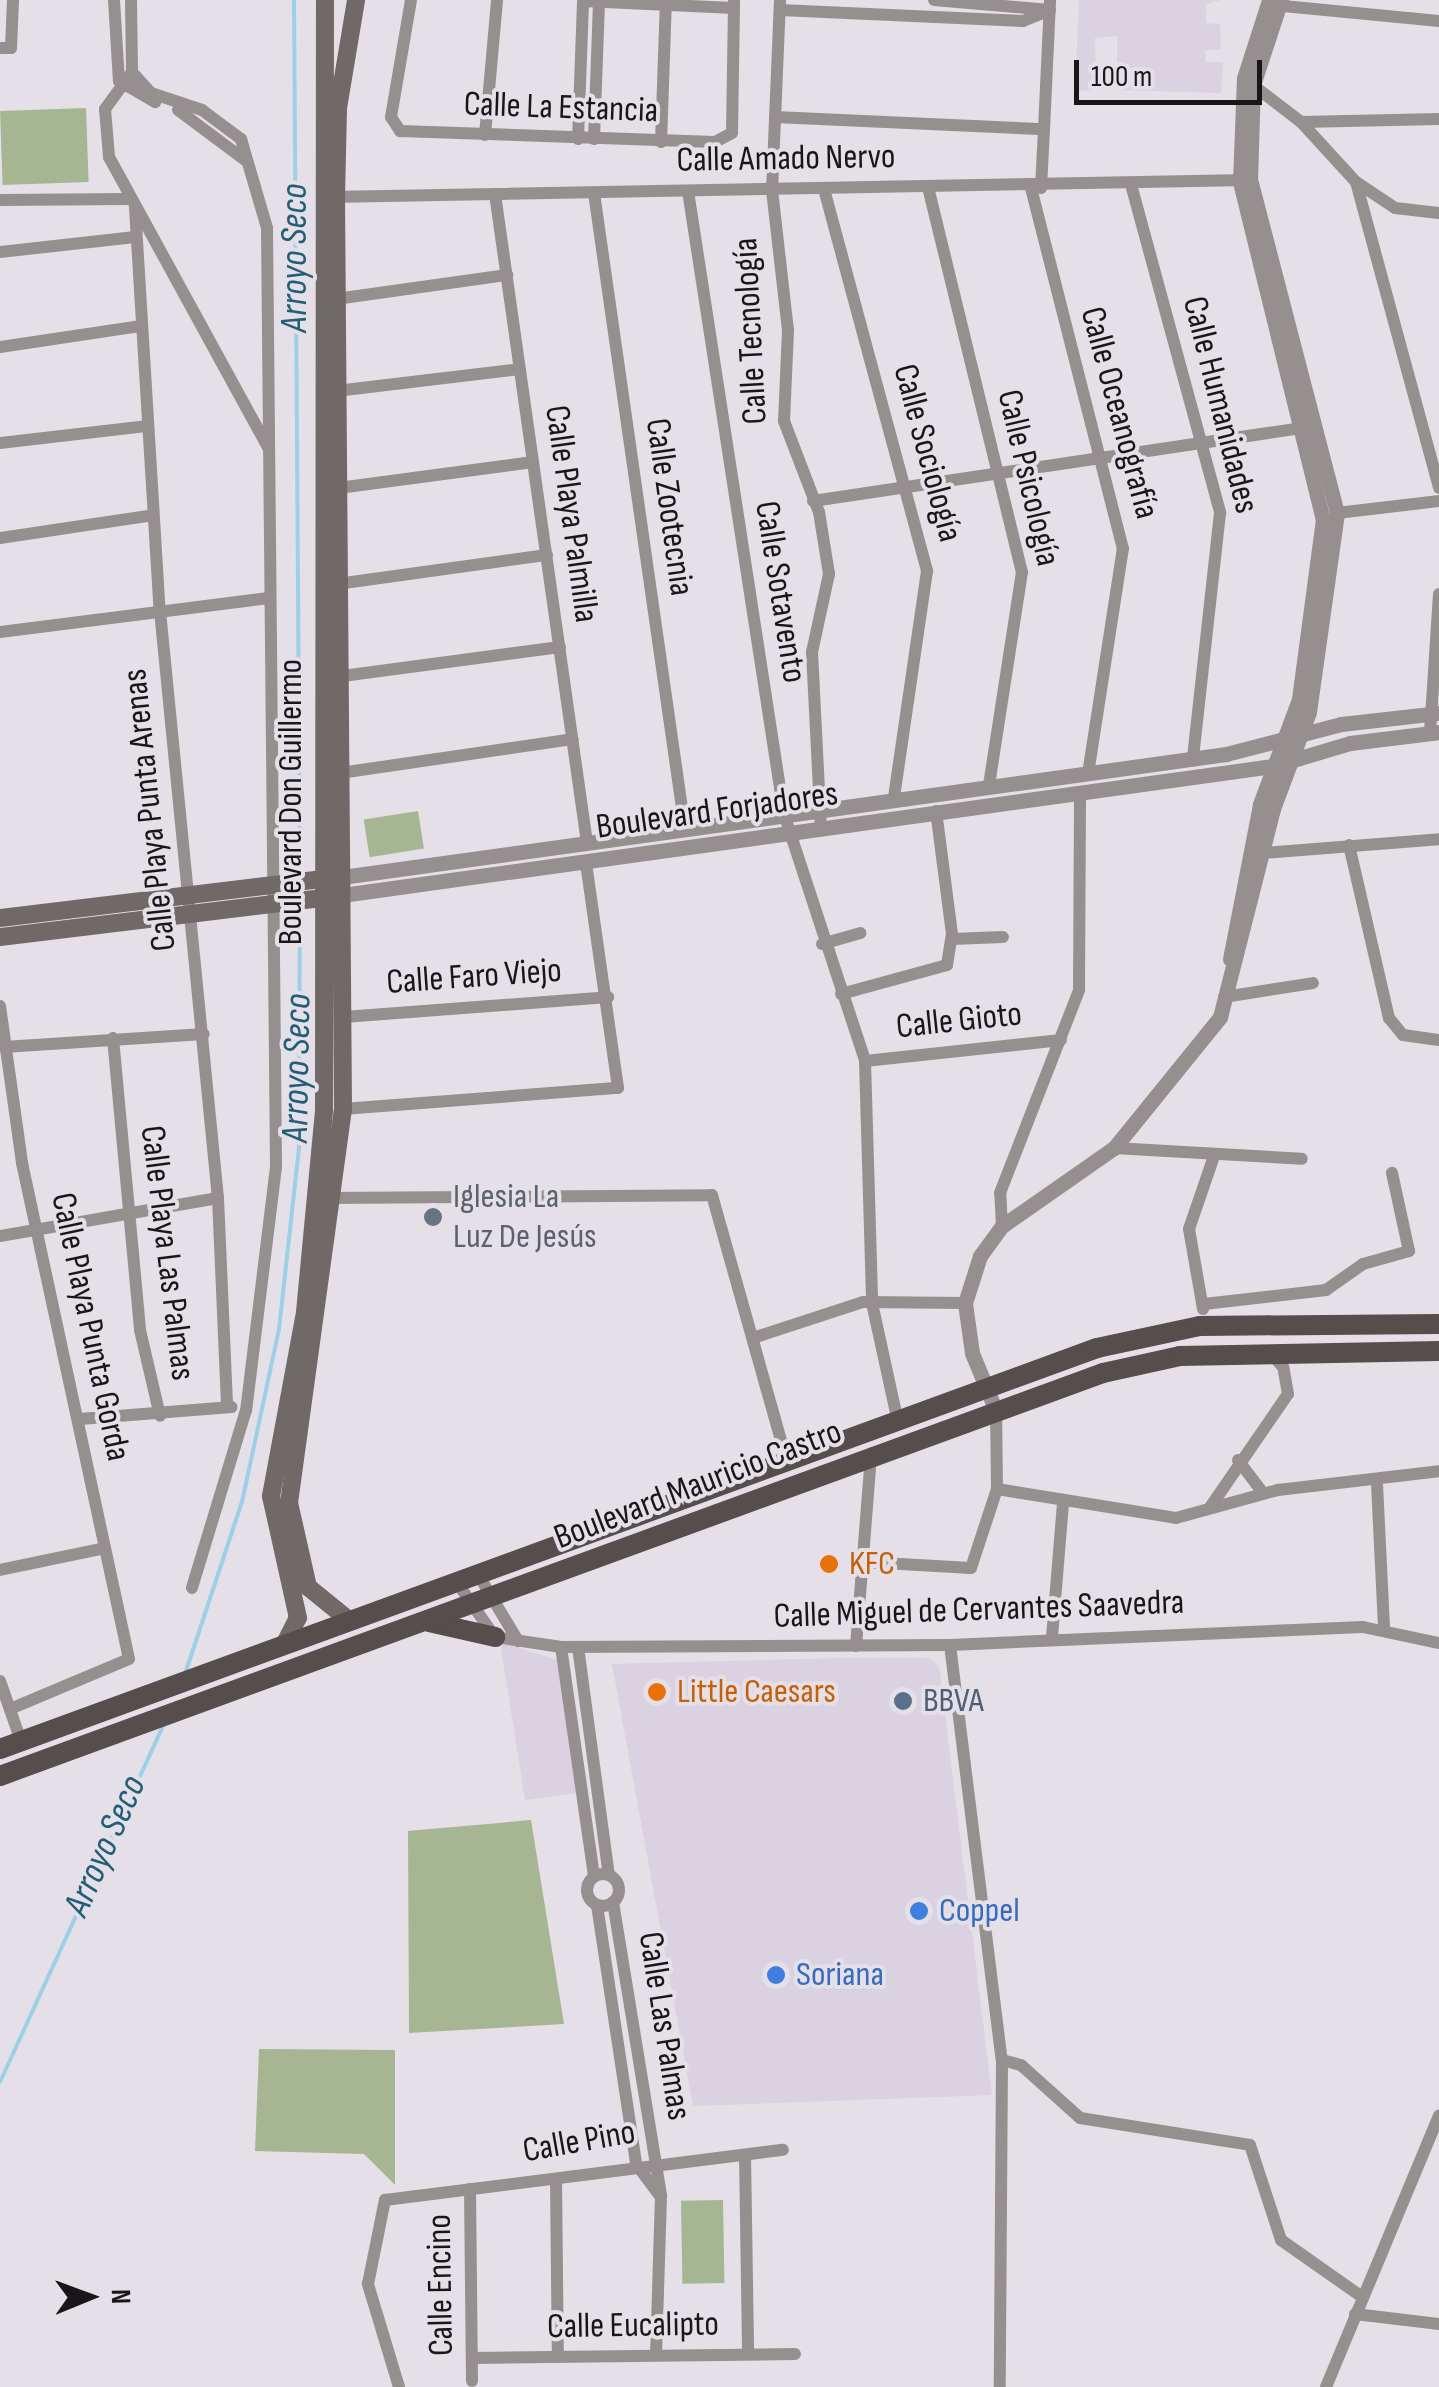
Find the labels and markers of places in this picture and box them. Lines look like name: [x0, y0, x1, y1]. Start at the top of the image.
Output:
place label: Iglesia La Luz De Jesús: [453, 1176, 597, 1258]
marker: Iglesia La Luz De Jesús: [422, 1206, 444, 1228]
place label: KFC: [849, 1543, 895, 1585]
marker: KFC: [818, 1553, 840, 1575]
place label: Little Caesars: [677, 1671, 836, 1713]
place label: BBVA: [923, 1680, 984, 1722]
marker: Little Caesars: [646, 1681, 668, 1703]
marker: BBVA: [892, 1690, 914, 1712]
place label: Coppel: [939, 1890, 1020, 1932]
marker: Coppel: [908, 1900, 930, 1922]
place label: Soriana: [796, 1954, 884, 1996]
marker: Soriana: [765, 1964, 787, 1986]

